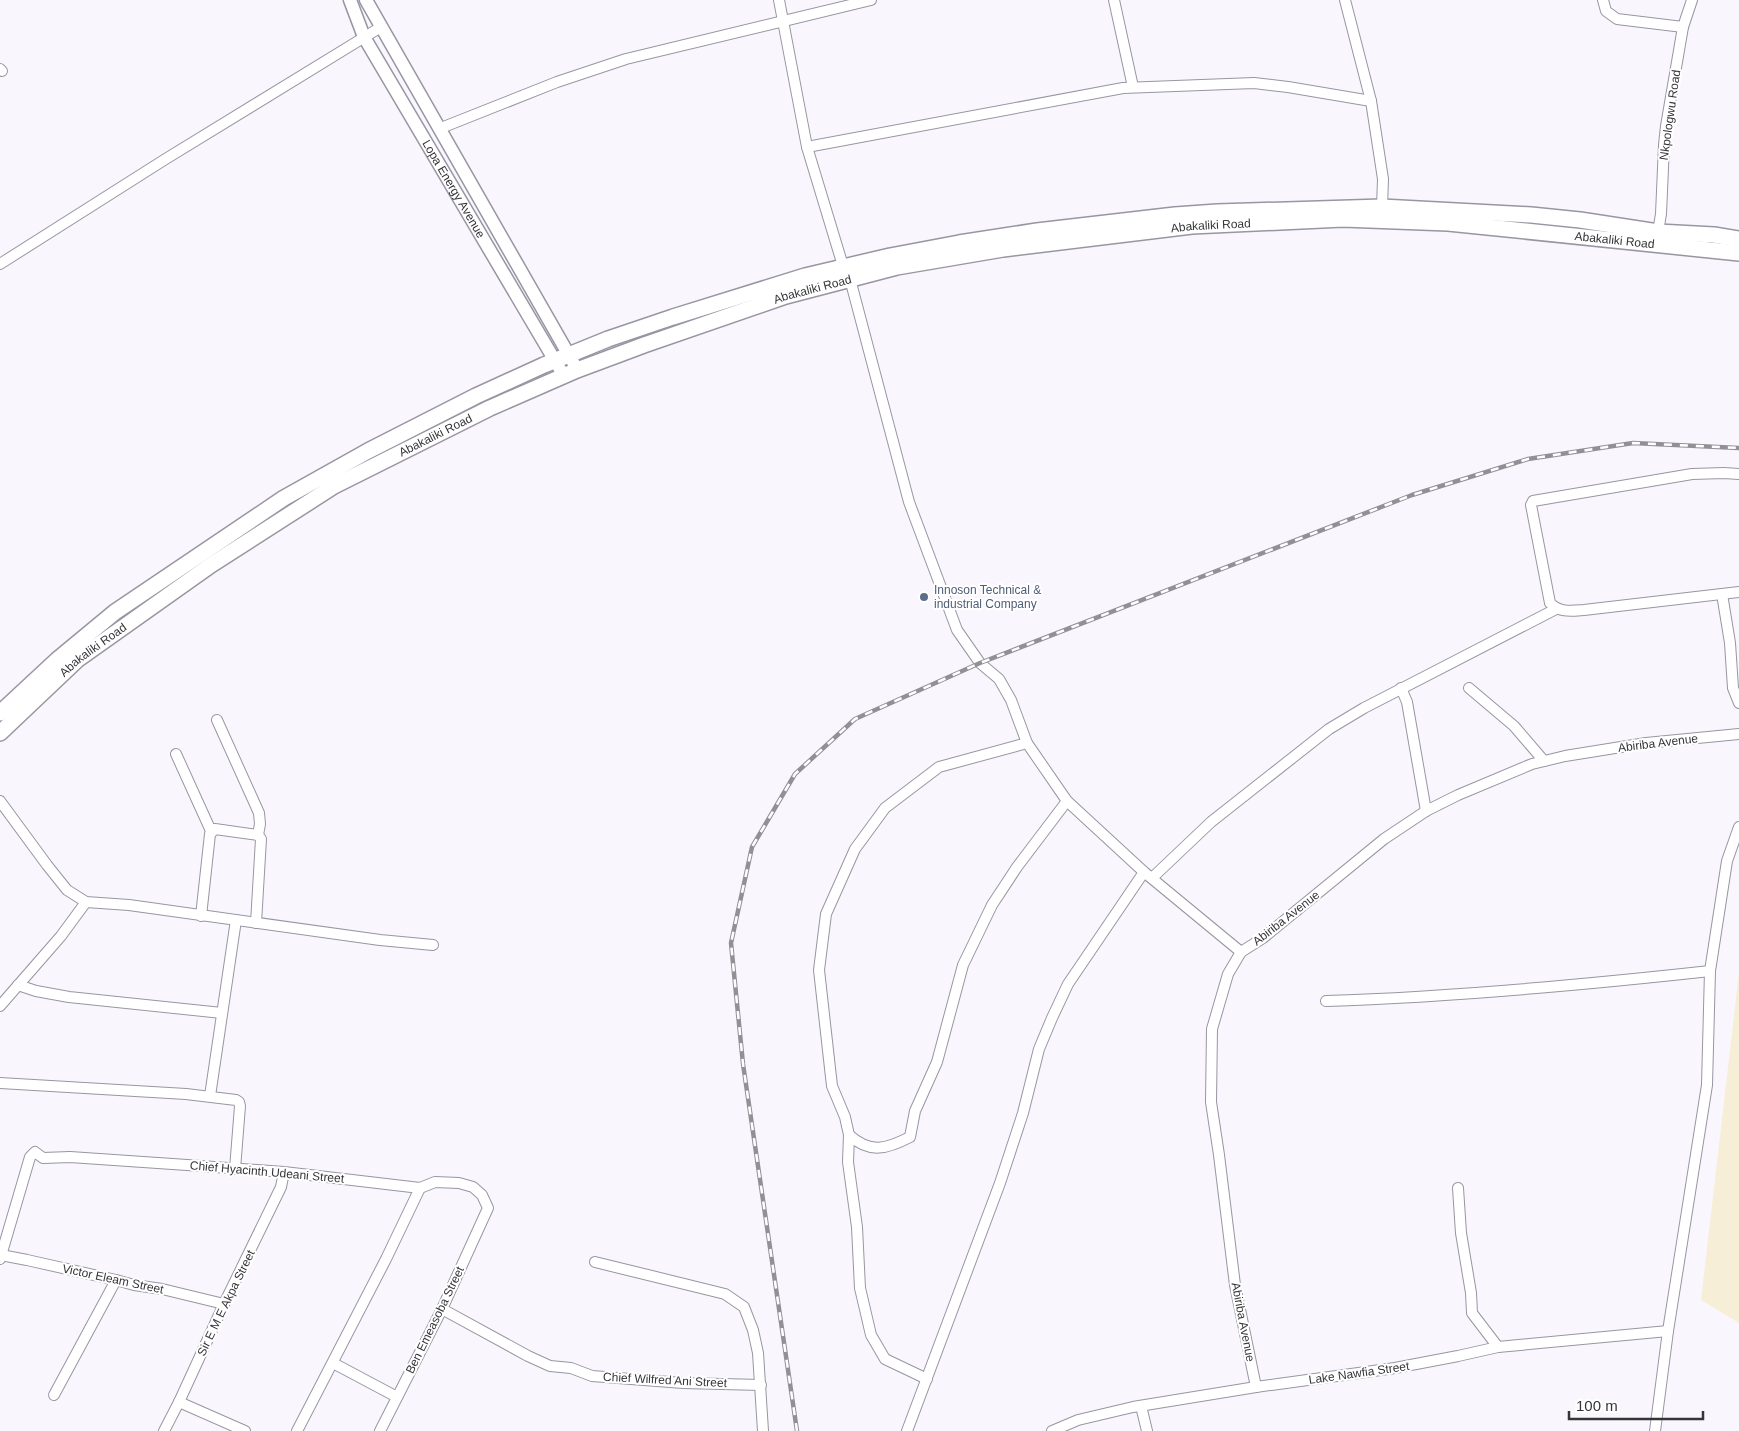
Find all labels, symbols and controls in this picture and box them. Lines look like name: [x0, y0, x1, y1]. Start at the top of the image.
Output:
street label: Nkpologwu Road: [1657, 69, 1683, 161]
street label: Lopa Energy Avenue: [419, 137, 488, 241]
street label: Abakaliki Road: [1170, 216, 1251, 236]
street label: Abakaliki Road: [1574, 229, 1655, 251]
street label: Abakaliki Road: [772, 272, 853, 307]
street label: Abakaliki Road: [396, 411, 474, 459]
place label: Innoson Technical & industrial Company: [934, 583, 1041, 611]
marker: Innoson Technical & industrial Company: [918, 591, 930, 603]
street label: Abakaliki Road: [57, 620, 129, 680]
street label: Abiriba Avenue: [1617, 731, 1699, 755]
street label: Abiriba Avenue: [1250, 888, 1322, 948]
street label: Chief Hyacinth Udeani Street: [189, 1158, 345, 1186]
street label: Sir E M E Akpa Street: [194, 1247, 258, 1358]
street label: Victor Eleam Street: [61, 1261, 166, 1297]
street label: Ben Emeasoba Street: [403, 1264, 467, 1376]
street label: Abiriba Avenue: [1228, 1281, 1258, 1363]
street label: Lake Nawfia Street: [1308, 1359, 1411, 1387]
street label: Chief Wilfred Ani Street: [603, 1370, 728, 1390]
scale bar: [1569, 1388, 1703, 1420]
text: 100 m: [1576, 1397, 1618, 1414]

